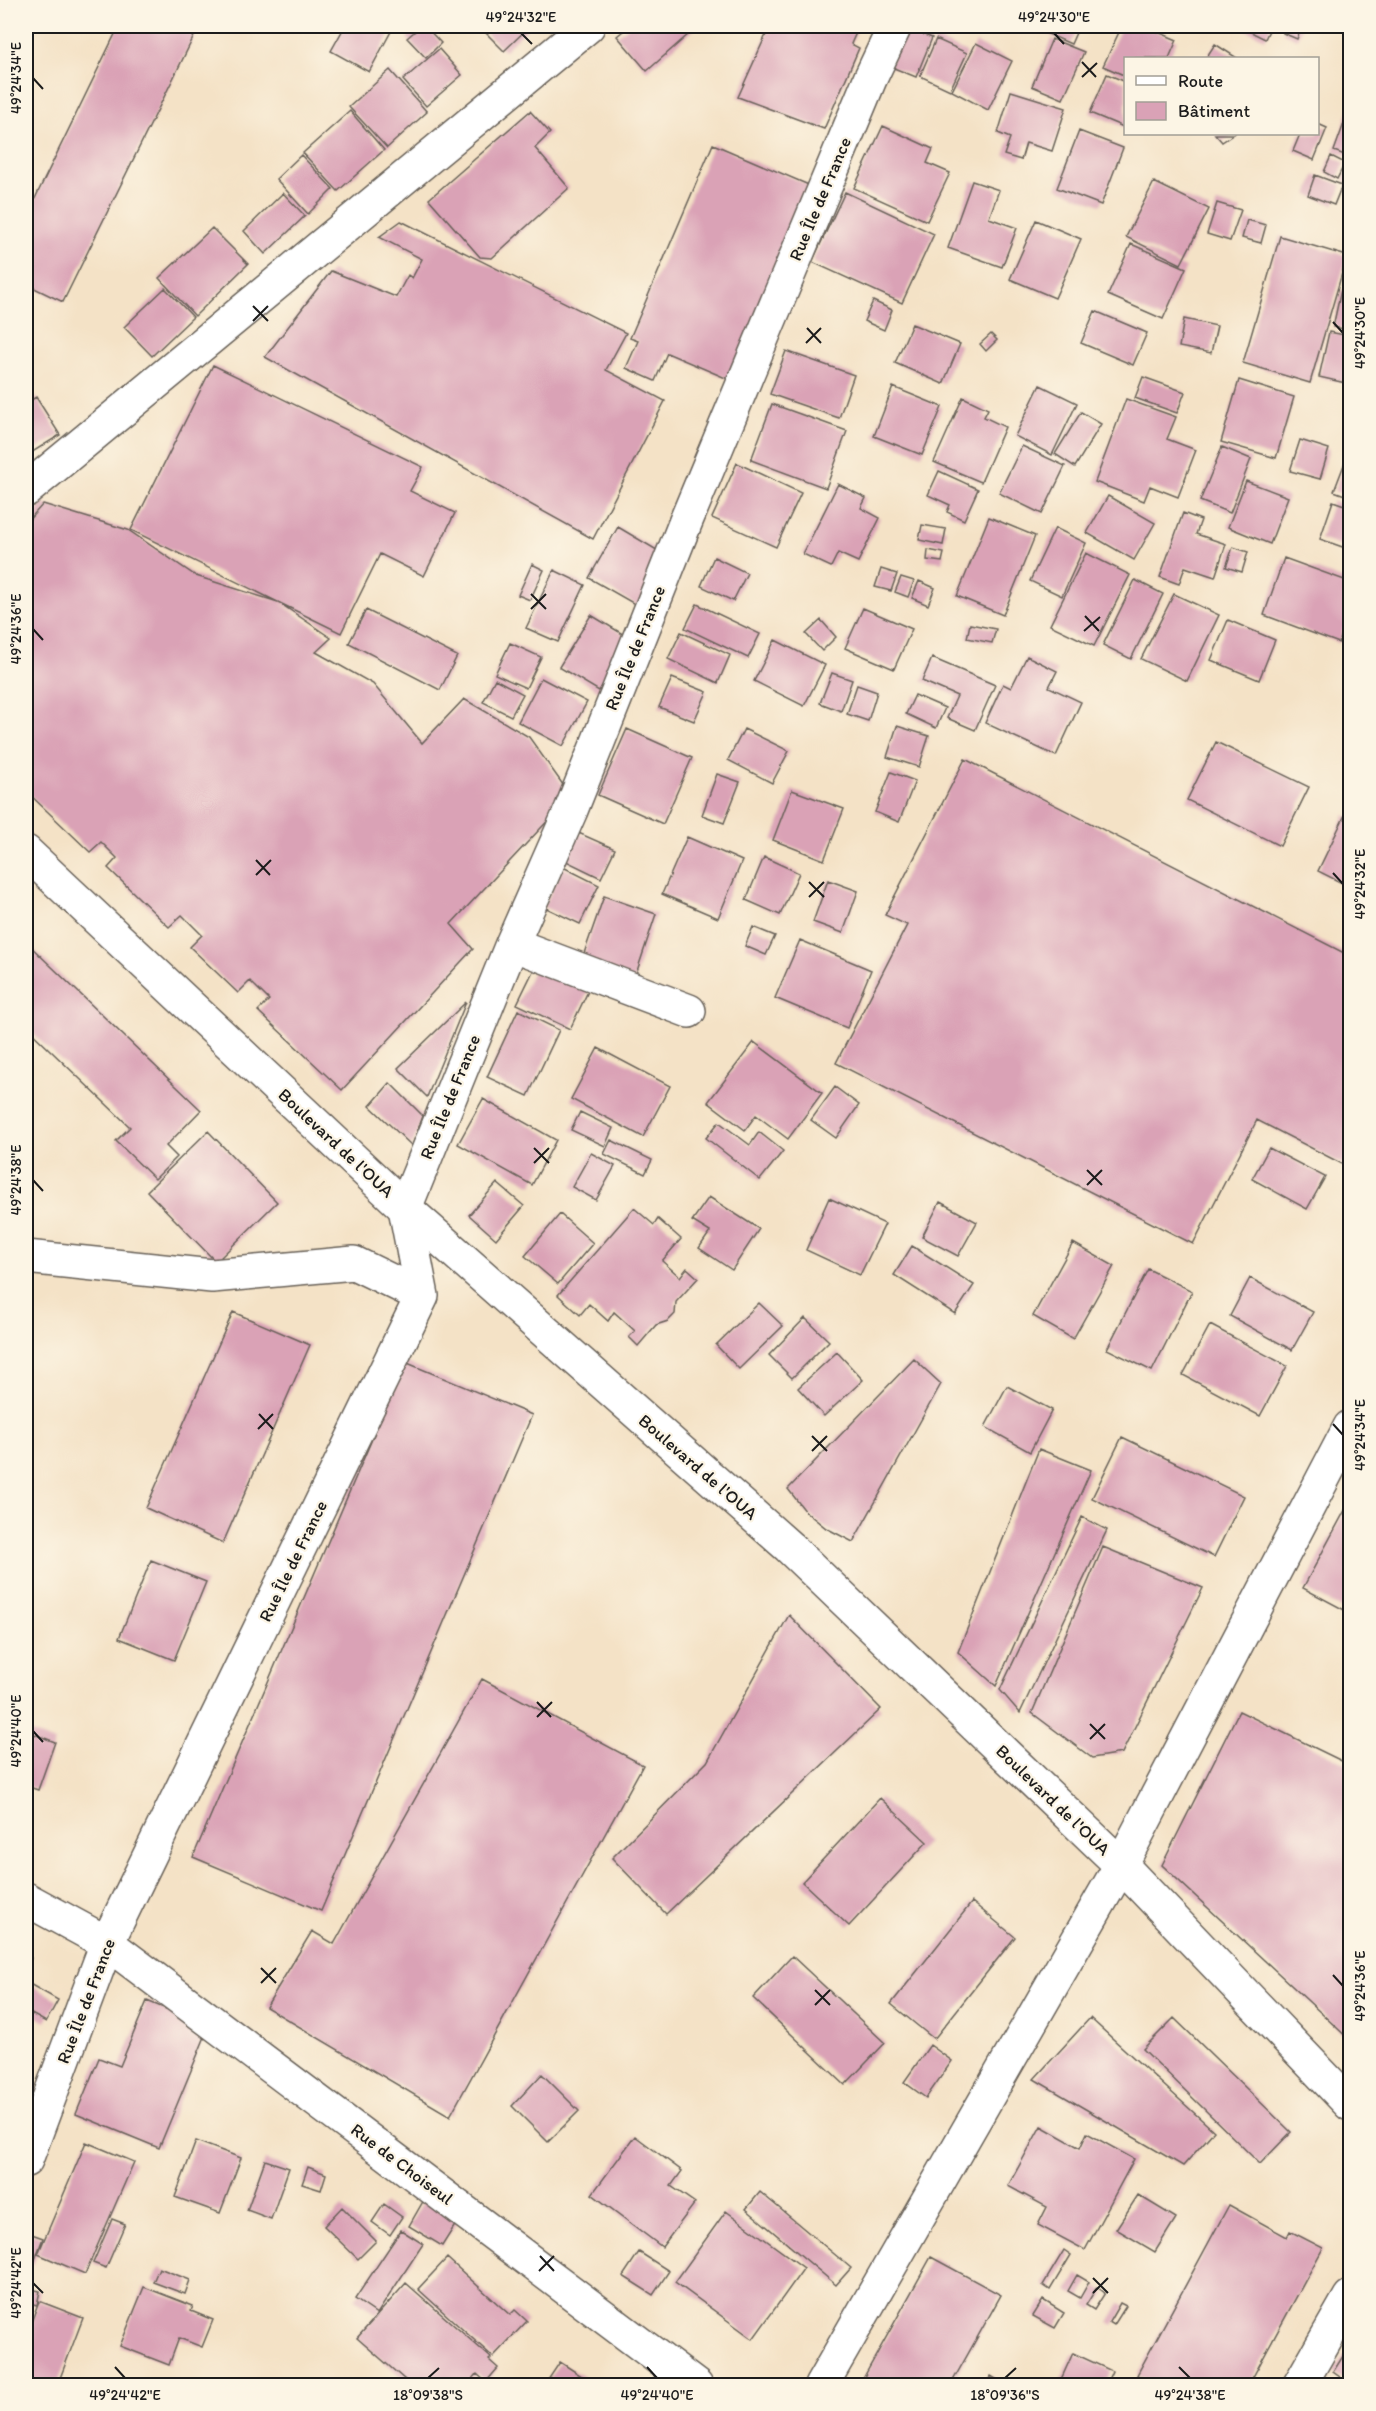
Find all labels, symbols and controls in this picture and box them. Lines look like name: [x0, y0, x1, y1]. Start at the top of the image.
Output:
text: 49°24'32"E: [486, 8, 556, 26]
text: 49°24'30"E: [1018, 8, 1090, 26]
text: 49°24'34"E: [7, 42, 25, 114]
legend: [1124, 57, 1319, 135]
text: Route: [1178, 70, 1223, 92]
text: Bâtiment: [1178, 100, 1251, 122]
street label: Rue Île de France: [784, 134, 856, 264]
text: 49°24'30"E: [1351, 297, 1369, 369]
street label: Rue Île de France: [600, 582, 670, 714]
text: 49°24'36"E: [7, 594, 25, 664]
text: 49°24'32"E: [1351, 849, 1369, 919]
street label: Rue Île de France: [415, 1031, 485, 1163]
street label: Boulevard de l'OUA: [273, 1084, 399, 1203]
text: 49°24'38"E: [7, 1144, 25, 1216]
text: 49°24'34"E: [1351, 1399, 1369, 1471]
street label: Boulevard de l'OUA: [634, 1409, 762, 1525]
street label: Rue Île de France: [254, 1497, 332, 1625]
text: 49°24'40"E: [7, 1695, 25, 1768]
street label: Boulevard de l'OUA: [991, 1740, 1115, 1861]
street label: Rue Île de France: [52, 1935, 120, 2067]
text: 49°24'36"E: [1351, 1951, 1369, 2021]
street label: Rue de Choiseul: [346, 2118, 458, 2210]
text: 49°24'42"E: [7, 2247, 25, 2319]
text: 49°24'42"E: [89, 2386, 161, 2404]
text: 18°09'38"S: [393, 2386, 463, 2404]
text: 49°24'40"E: [621, 2386, 694, 2404]
text: 18°09'36"S: [970, 2386, 1040, 2404]
text: 49°24'38"E: [1154, 2386, 1226, 2404]

